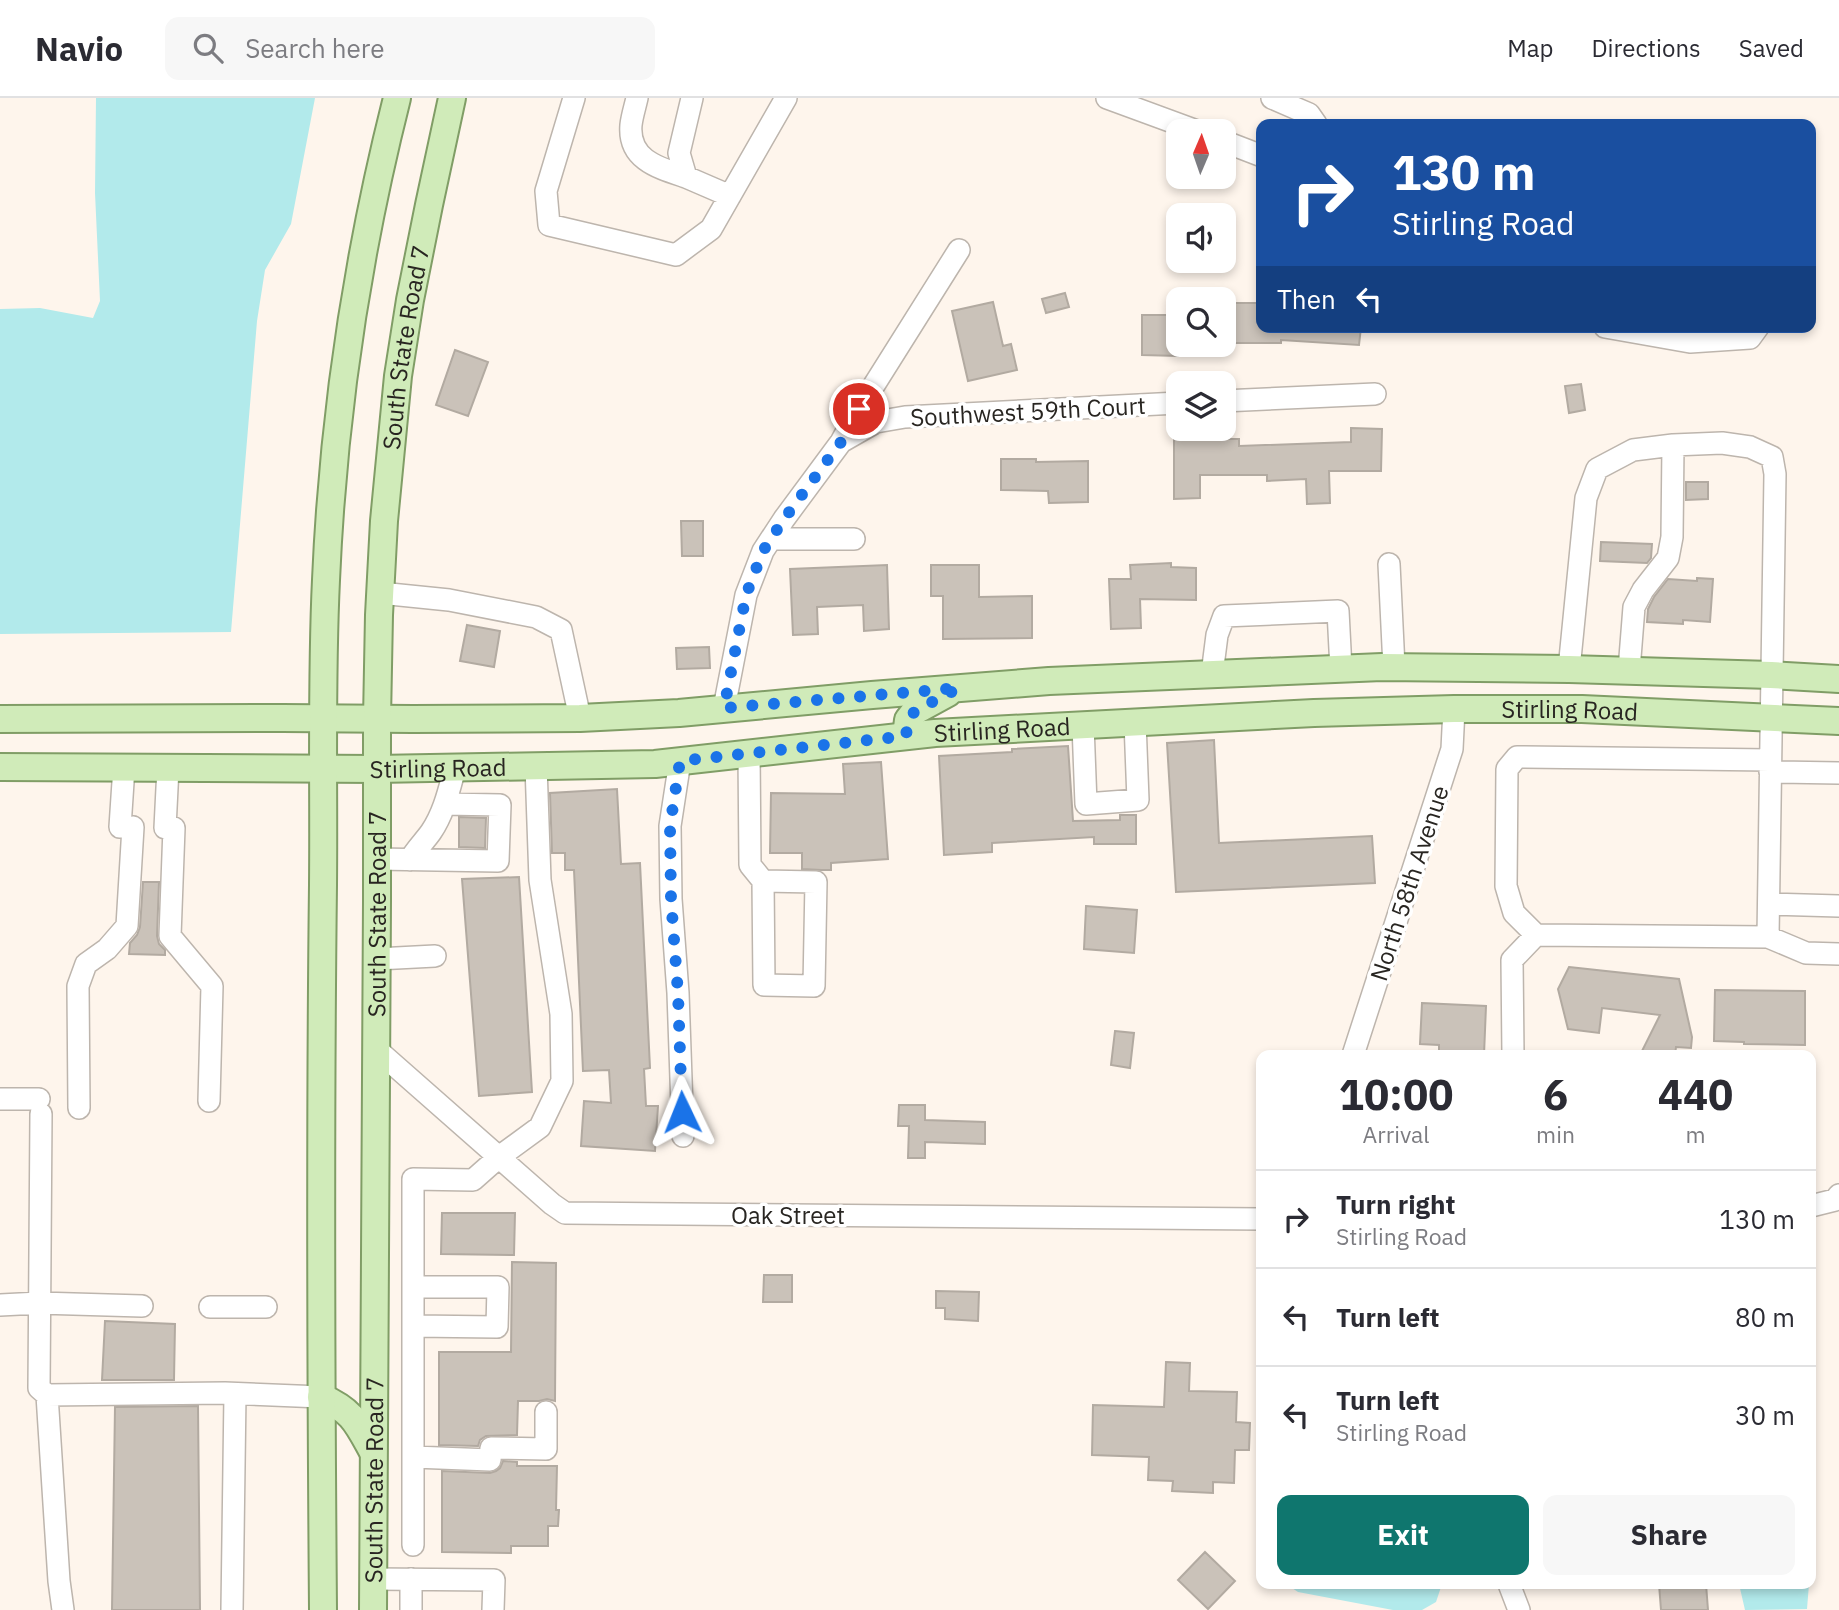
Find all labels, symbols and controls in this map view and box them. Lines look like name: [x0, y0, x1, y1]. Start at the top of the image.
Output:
search box: [165, 17, 655, 80]
text: Navio: [35, 27, 123, 70]
icon: search: [189, 29, 227, 67]
text: Search here: [245, 31, 385, 65]
text: Map: [1507, 32, 1553, 64]
text: Directions: [1591, 32, 1701, 64]
text: Saved: [1739, 32, 1804, 64]
north arrow: [1166, 119, 1236, 189]
map controls: [1166, 119, 1236, 441]
text: 130 m: [1392, 140, 1536, 203]
icon: right: [1277, 147, 1368, 238]
text: Stirling Road: [1392, 202, 1574, 244]
button: sound: [1166, 203, 1236, 273]
street label: South State Road 7: [375, 242, 437, 451]
icon: left: [1350, 280, 1388, 318]
text: Then: [1277, 282, 1336, 316]
button: search: [1166, 287, 1236, 357]
button: layers: [1166, 371, 1236, 441]
pin: [829, 379, 889, 439]
street label: Southwest 59th Court: [909, 389, 1147, 433]
icon: arrive: [840, 390, 878, 428]
street label: Stirling Road: [1501, 693, 1639, 728]
street label: Stirling Road: [933, 710, 1071, 749]
street label: Stirling Road: [369, 751, 507, 785]
street label: North 58th Avenue: [1362, 781, 1456, 985]
street label: South State Road 7: [360, 811, 393, 1017]
text: 10:00: [1339, 1067, 1453, 1122]
text: 6: [1543, 1067, 1568, 1122]
text: 440: [1658, 1067, 1733, 1122]
position arrow: [645, 1075, 719, 1149]
text: Arrival: [1363, 1119, 1430, 1149]
text: min: [1536, 1119, 1575, 1149]
text: m: [1685, 1119, 1706, 1149]
text: Turn right: [1336, 1187, 1455, 1221]
street label: Oak Street: [731, 1199, 845, 1231]
icon: right: [1277, 1200, 1315, 1238]
text: 130 m: [1719, 1202, 1795, 1236]
text: Stirling Road: [1336, 1221, 1467, 1251]
icon: left: [1277, 1298, 1315, 1336]
text: Turn left: [1336, 1300, 1439, 1334]
text: 80 m: [1735, 1300, 1795, 1334]
street label: South State Road 7: [357, 1377, 390, 1583]
text: Turn left: [1336, 1383, 1439, 1417]
icon: left: [1277, 1396, 1315, 1434]
text: 30 m: [1735, 1398, 1795, 1432]
text: Stirling Road: [1336, 1417, 1467, 1447]
button: Exit: [1277, 1495, 1529, 1575]
button: Share: [1543, 1495, 1795, 1575]

